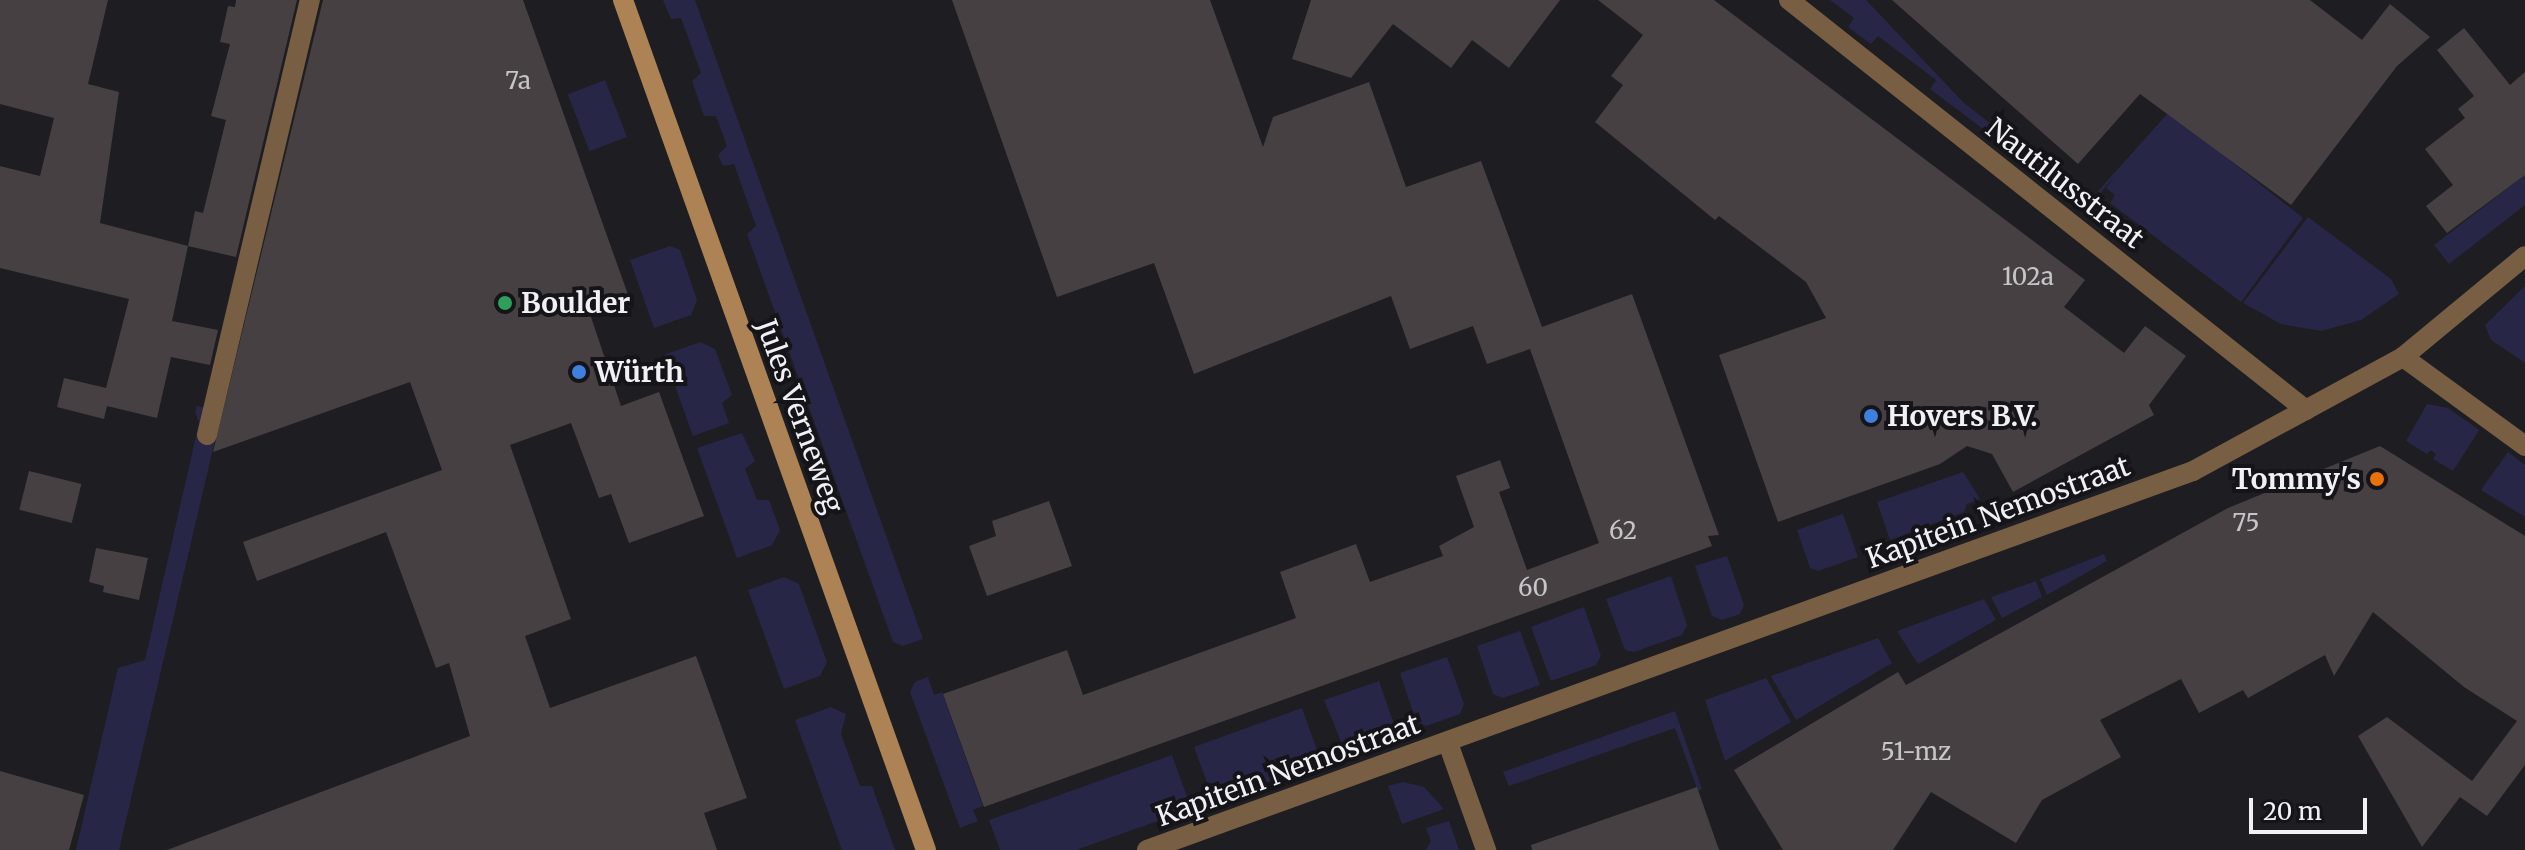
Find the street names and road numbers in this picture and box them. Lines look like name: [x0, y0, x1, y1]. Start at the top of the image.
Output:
street label: Nautilusstraat: [1979, 111, 2151, 255]
street label: Jules Verneweg: [749, 315, 851, 517]
street label: Kapitein Nemostraat: [1862, 449, 2134, 575]
street label: Kapitein Nemostraat: [1152, 707, 1424, 833]

